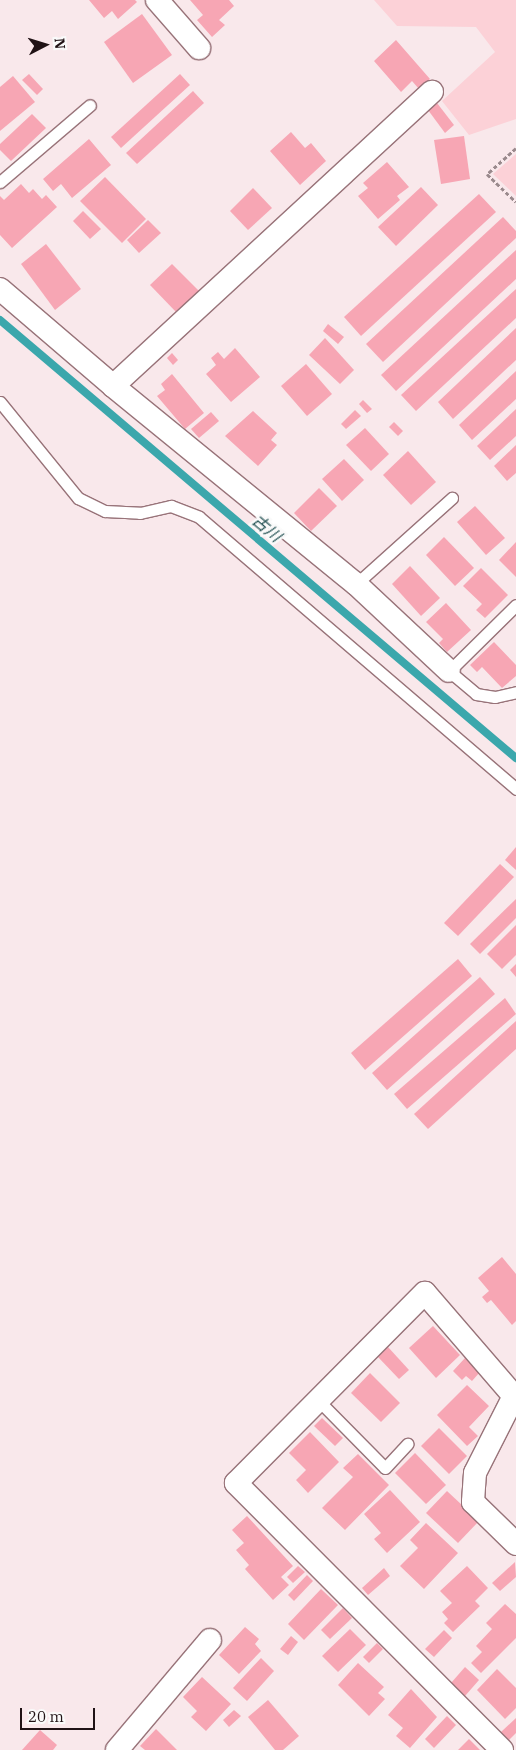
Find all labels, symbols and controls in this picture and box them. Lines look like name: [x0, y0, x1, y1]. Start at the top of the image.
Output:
north arrow: [20, 20, 70, 70]
text: N: [50, 37, 69, 50]
water label: 古川: [249, 510, 285, 546]
scale bar: [22, 1698, 98, 1730]
text: 20 m: [28, 1707, 64, 1726]

